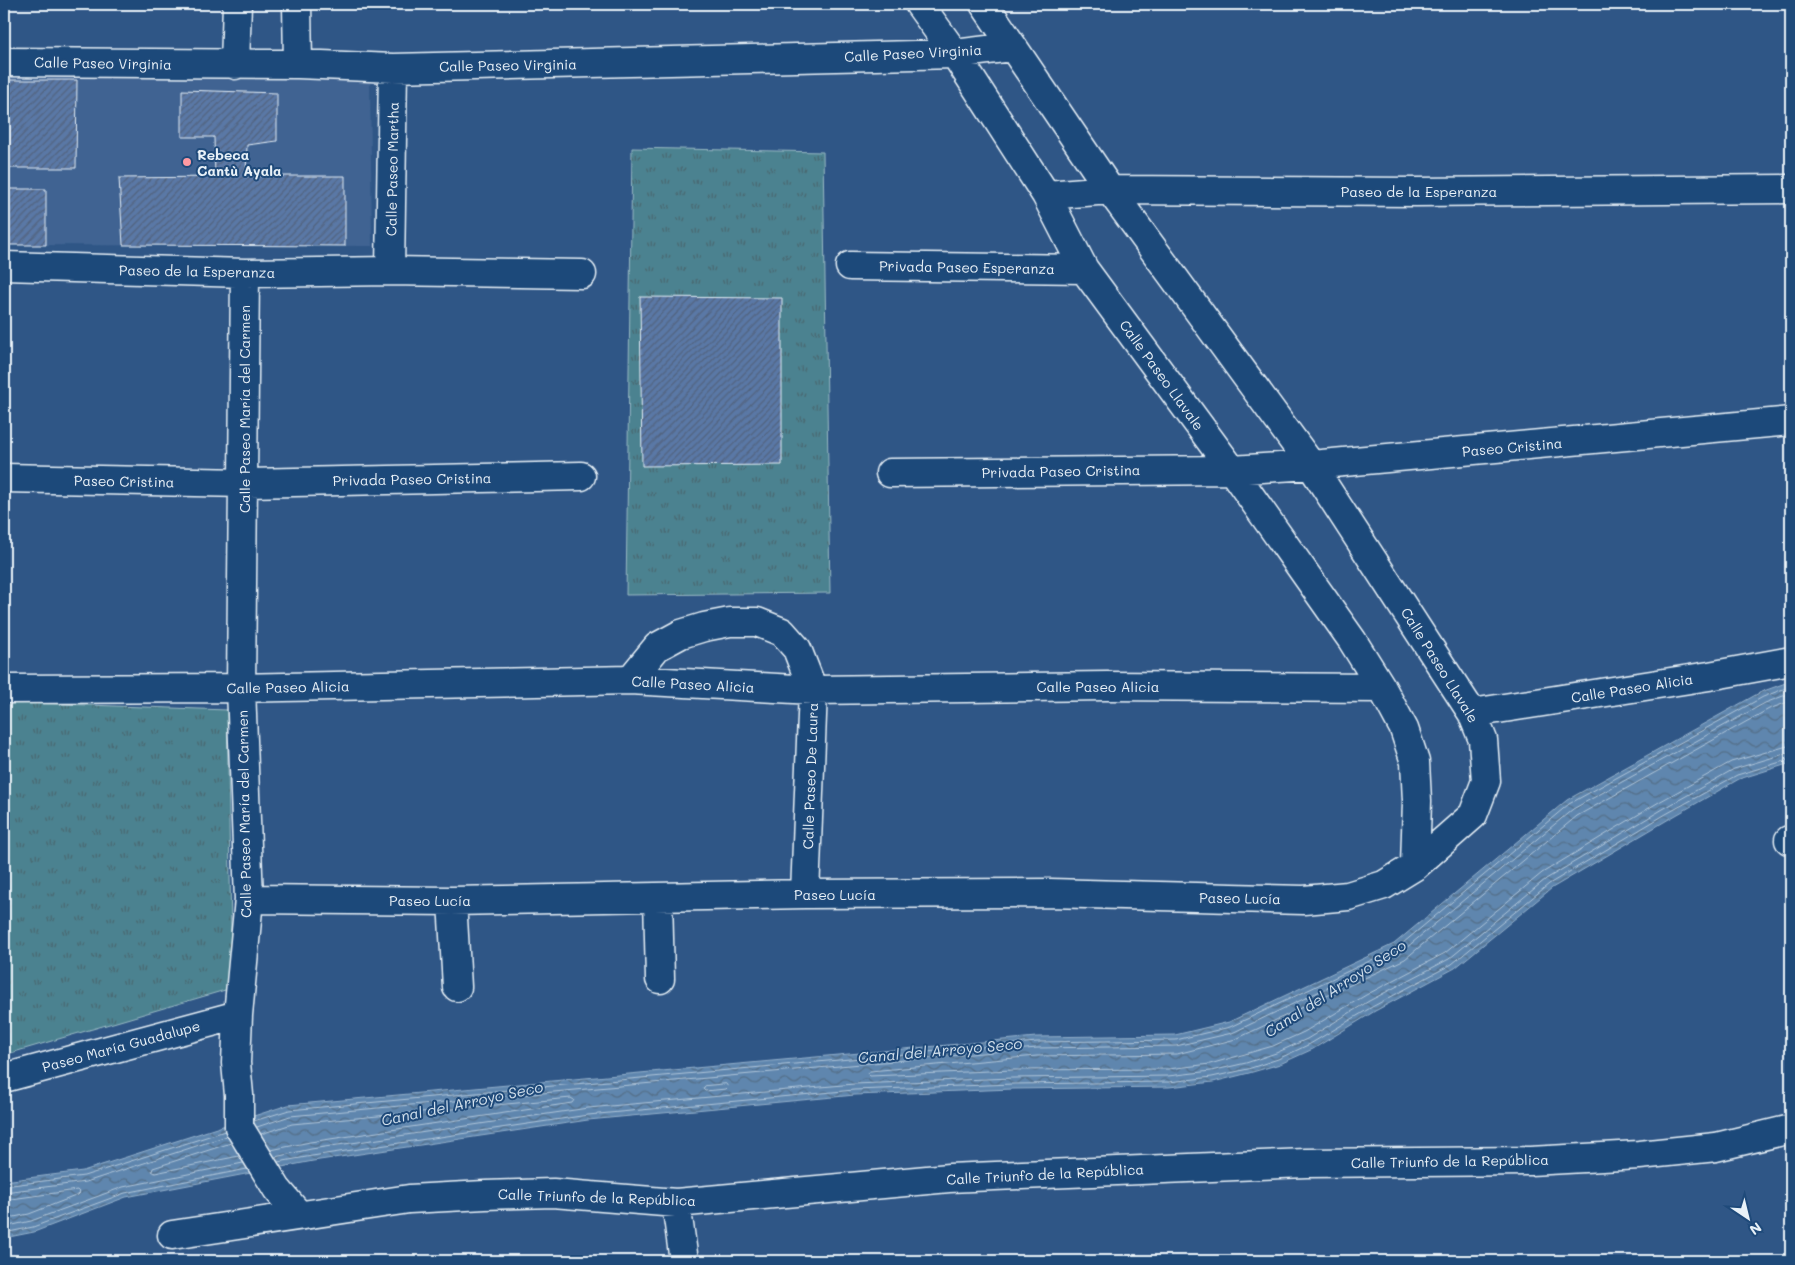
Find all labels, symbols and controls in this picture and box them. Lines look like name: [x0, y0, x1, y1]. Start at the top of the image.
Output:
street label: Calle Paseo Virginia: [844, 40, 982, 66]
street label: Calle Paseo Virginia: [34, 52, 172, 74]
street label: Calle Paseo Virginia: [439, 54, 577, 76]
street label: Calle Paseo Martha: [381, 102, 403, 236]
place label: Rebeca Cantù Ayala: [197, 145, 282, 180]
marker: Rebeca Cantù Ayala: [181, 156, 193, 168]
street label: Paseo de la Esperanza: [1341, 182, 1497, 201]
street label: Privada Paseo Esperanza: [879, 256, 1055, 278]
street label: Paseo de la Esperanza: [119, 260, 275, 282]
street label: Calle Paseo María del Carmen: [235, 305, 254, 513]
street label: Calle Paseo Llavale: [1115, 316, 1209, 434]
street label: Paseo Cristina: [1461, 433, 1563, 461]
street label: Privada Paseo Cristina: [982, 460, 1140, 482]
street label: Privada Paseo Cristina: [333, 468, 491, 490]
street label: Paseo Cristina: [74, 471, 174, 491]
street label: Calle Paseo Llavale: [1397, 604, 1483, 726]
street label: Calle Paseo Alicia: [1570, 669, 1694, 707]
street label: Calle Paseo Alicia: [631, 671, 755, 697]
street label: Calle Paseo Alicia: [226, 676, 350, 698]
street label: Calle Paseo Alicia: [1036, 677, 1160, 696]
street label: Calle Paseo De Laura: [798, 702, 822, 850]
street label: Calle Paseo María del Carmen: [233, 710, 255, 918]
street label: Paseo Lucía: [794, 885, 876, 904]
street label: Paseo Lucía: [1199, 888, 1281, 908]
street label: Paseo Lucía: [389, 891, 471, 910]
water label: Canal del Arroyo Seco: [1260, 935, 1410, 1041]
street label: Paseo María Guadalupe: [40, 1016, 202, 1076]
water label: Canal del Arroyo Seco: [857, 1033, 1023, 1067]
water label: Canal del Arroyo Seco: [379, 1076, 545, 1130]
street label: Calle Triunfo de la República: [1351, 1150, 1549, 1172]
street label: Calle Triunfo de la República: [946, 1159, 1144, 1189]
street label: Calle Triunfo de la República: [498, 1184, 696, 1210]
north arrow: [1722, 1192, 1772, 1242]
text: N: [1746, 1218, 1766, 1240]

